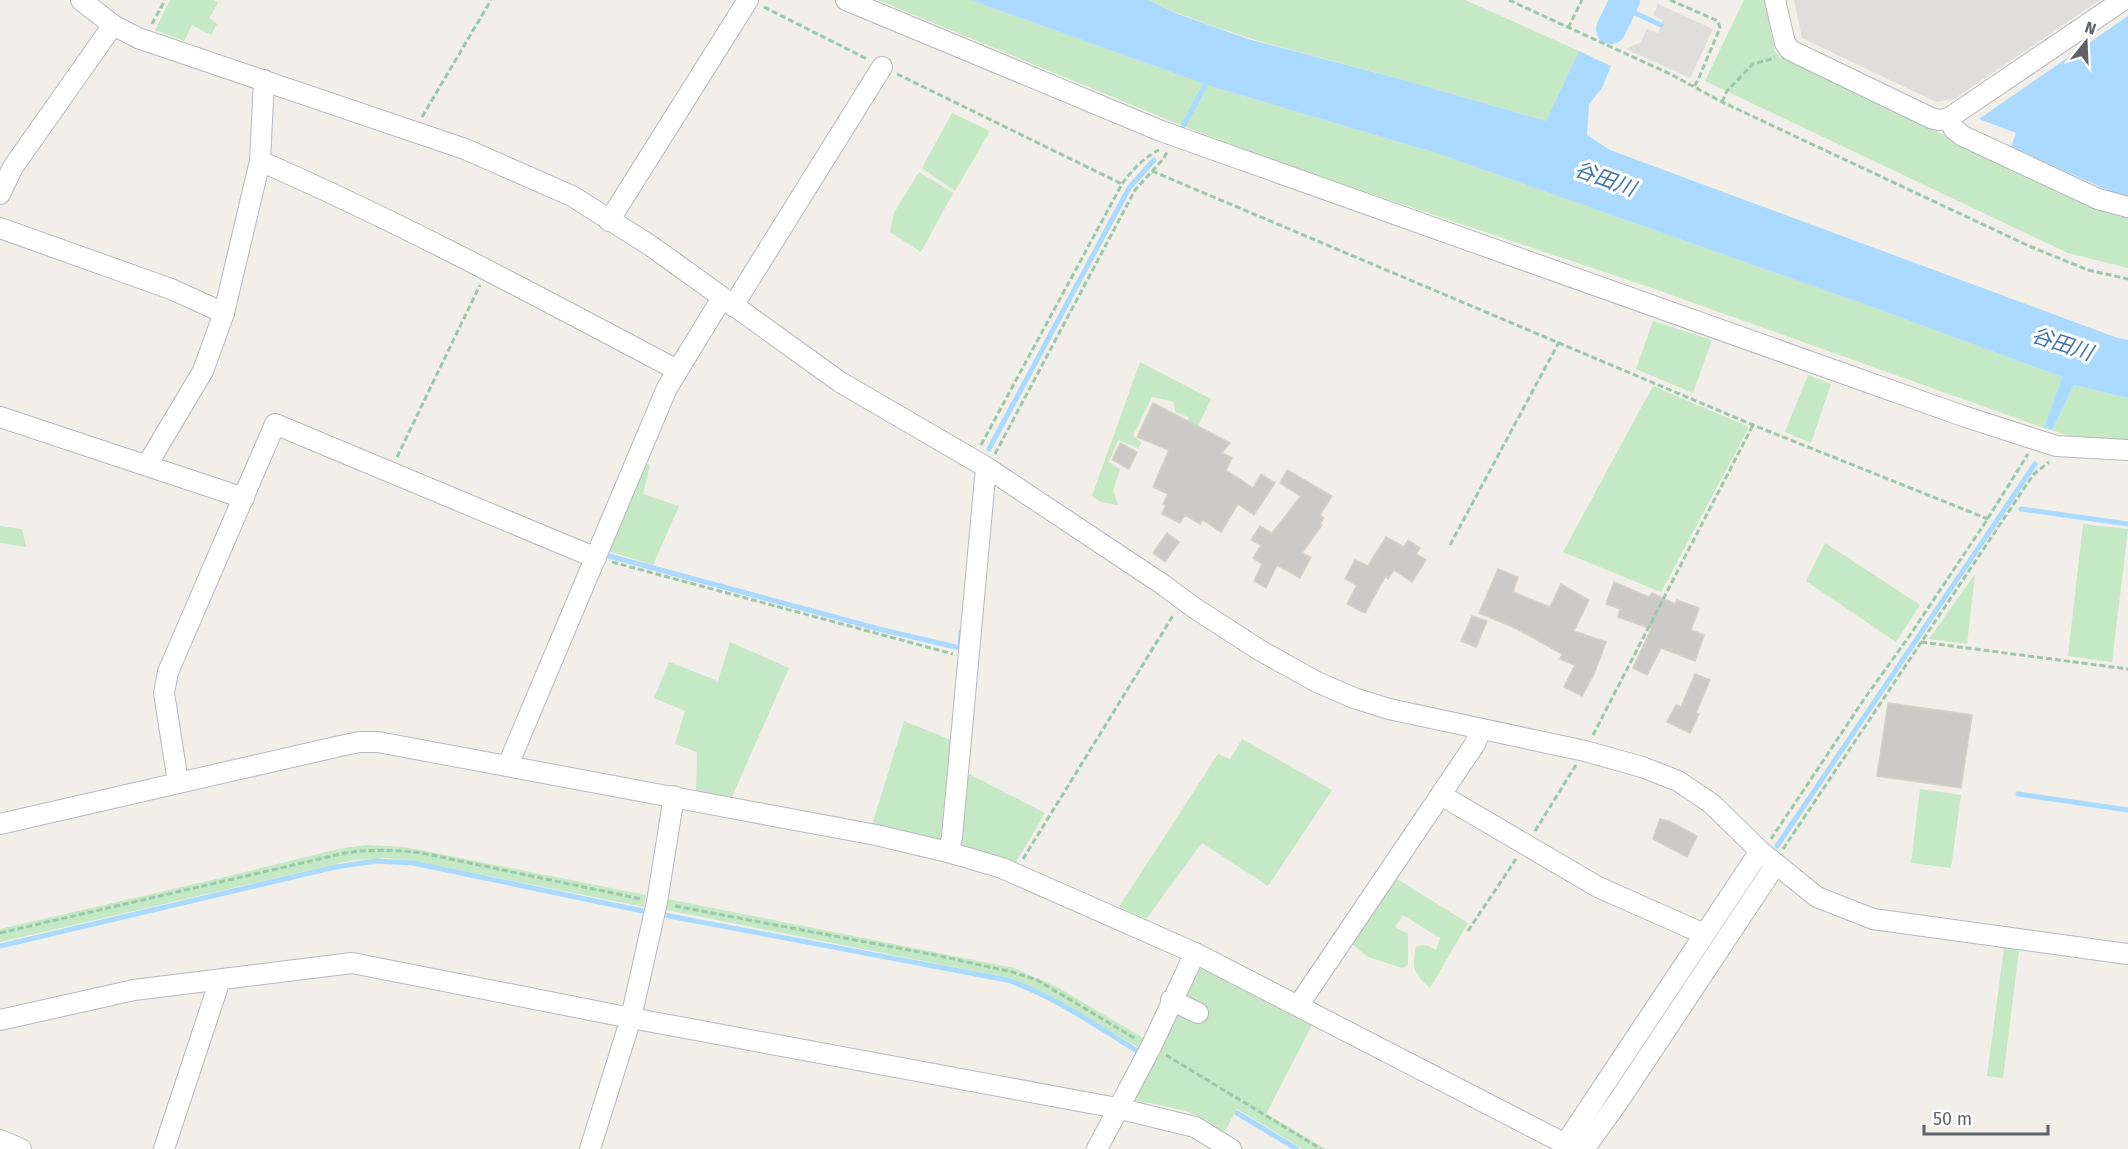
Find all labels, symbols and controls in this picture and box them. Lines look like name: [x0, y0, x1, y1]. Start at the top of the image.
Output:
north arrow: [2056, 12, 2116, 72]
text: N: [2083, 18, 2098, 39]
water label: 谷田川: [1571, 156, 1641, 203]
water label: 谷田川: [2028, 322, 2098, 367]
scale bar: [1924, 1098, 2048, 1136]
text: 50 m: [1933, 1108, 1972, 1130]

